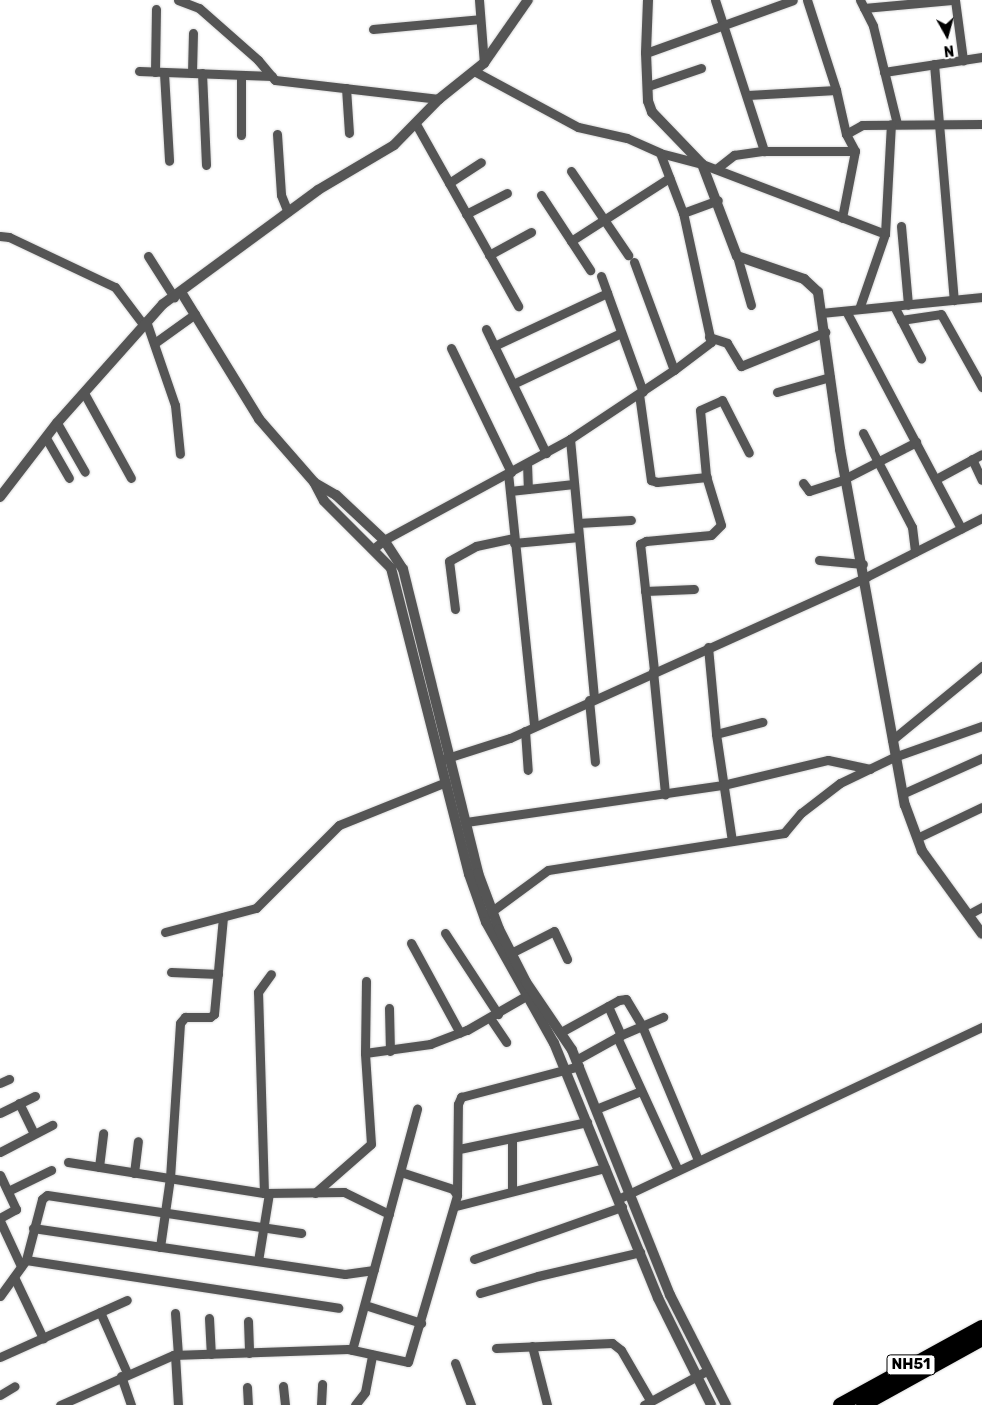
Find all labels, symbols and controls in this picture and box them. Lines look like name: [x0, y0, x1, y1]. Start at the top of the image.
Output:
north arrow: [922, 10, 972, 60]
text: N: [943, 41, 955, 59]
road number: NH51: [886, 1352, 936, 1378]

